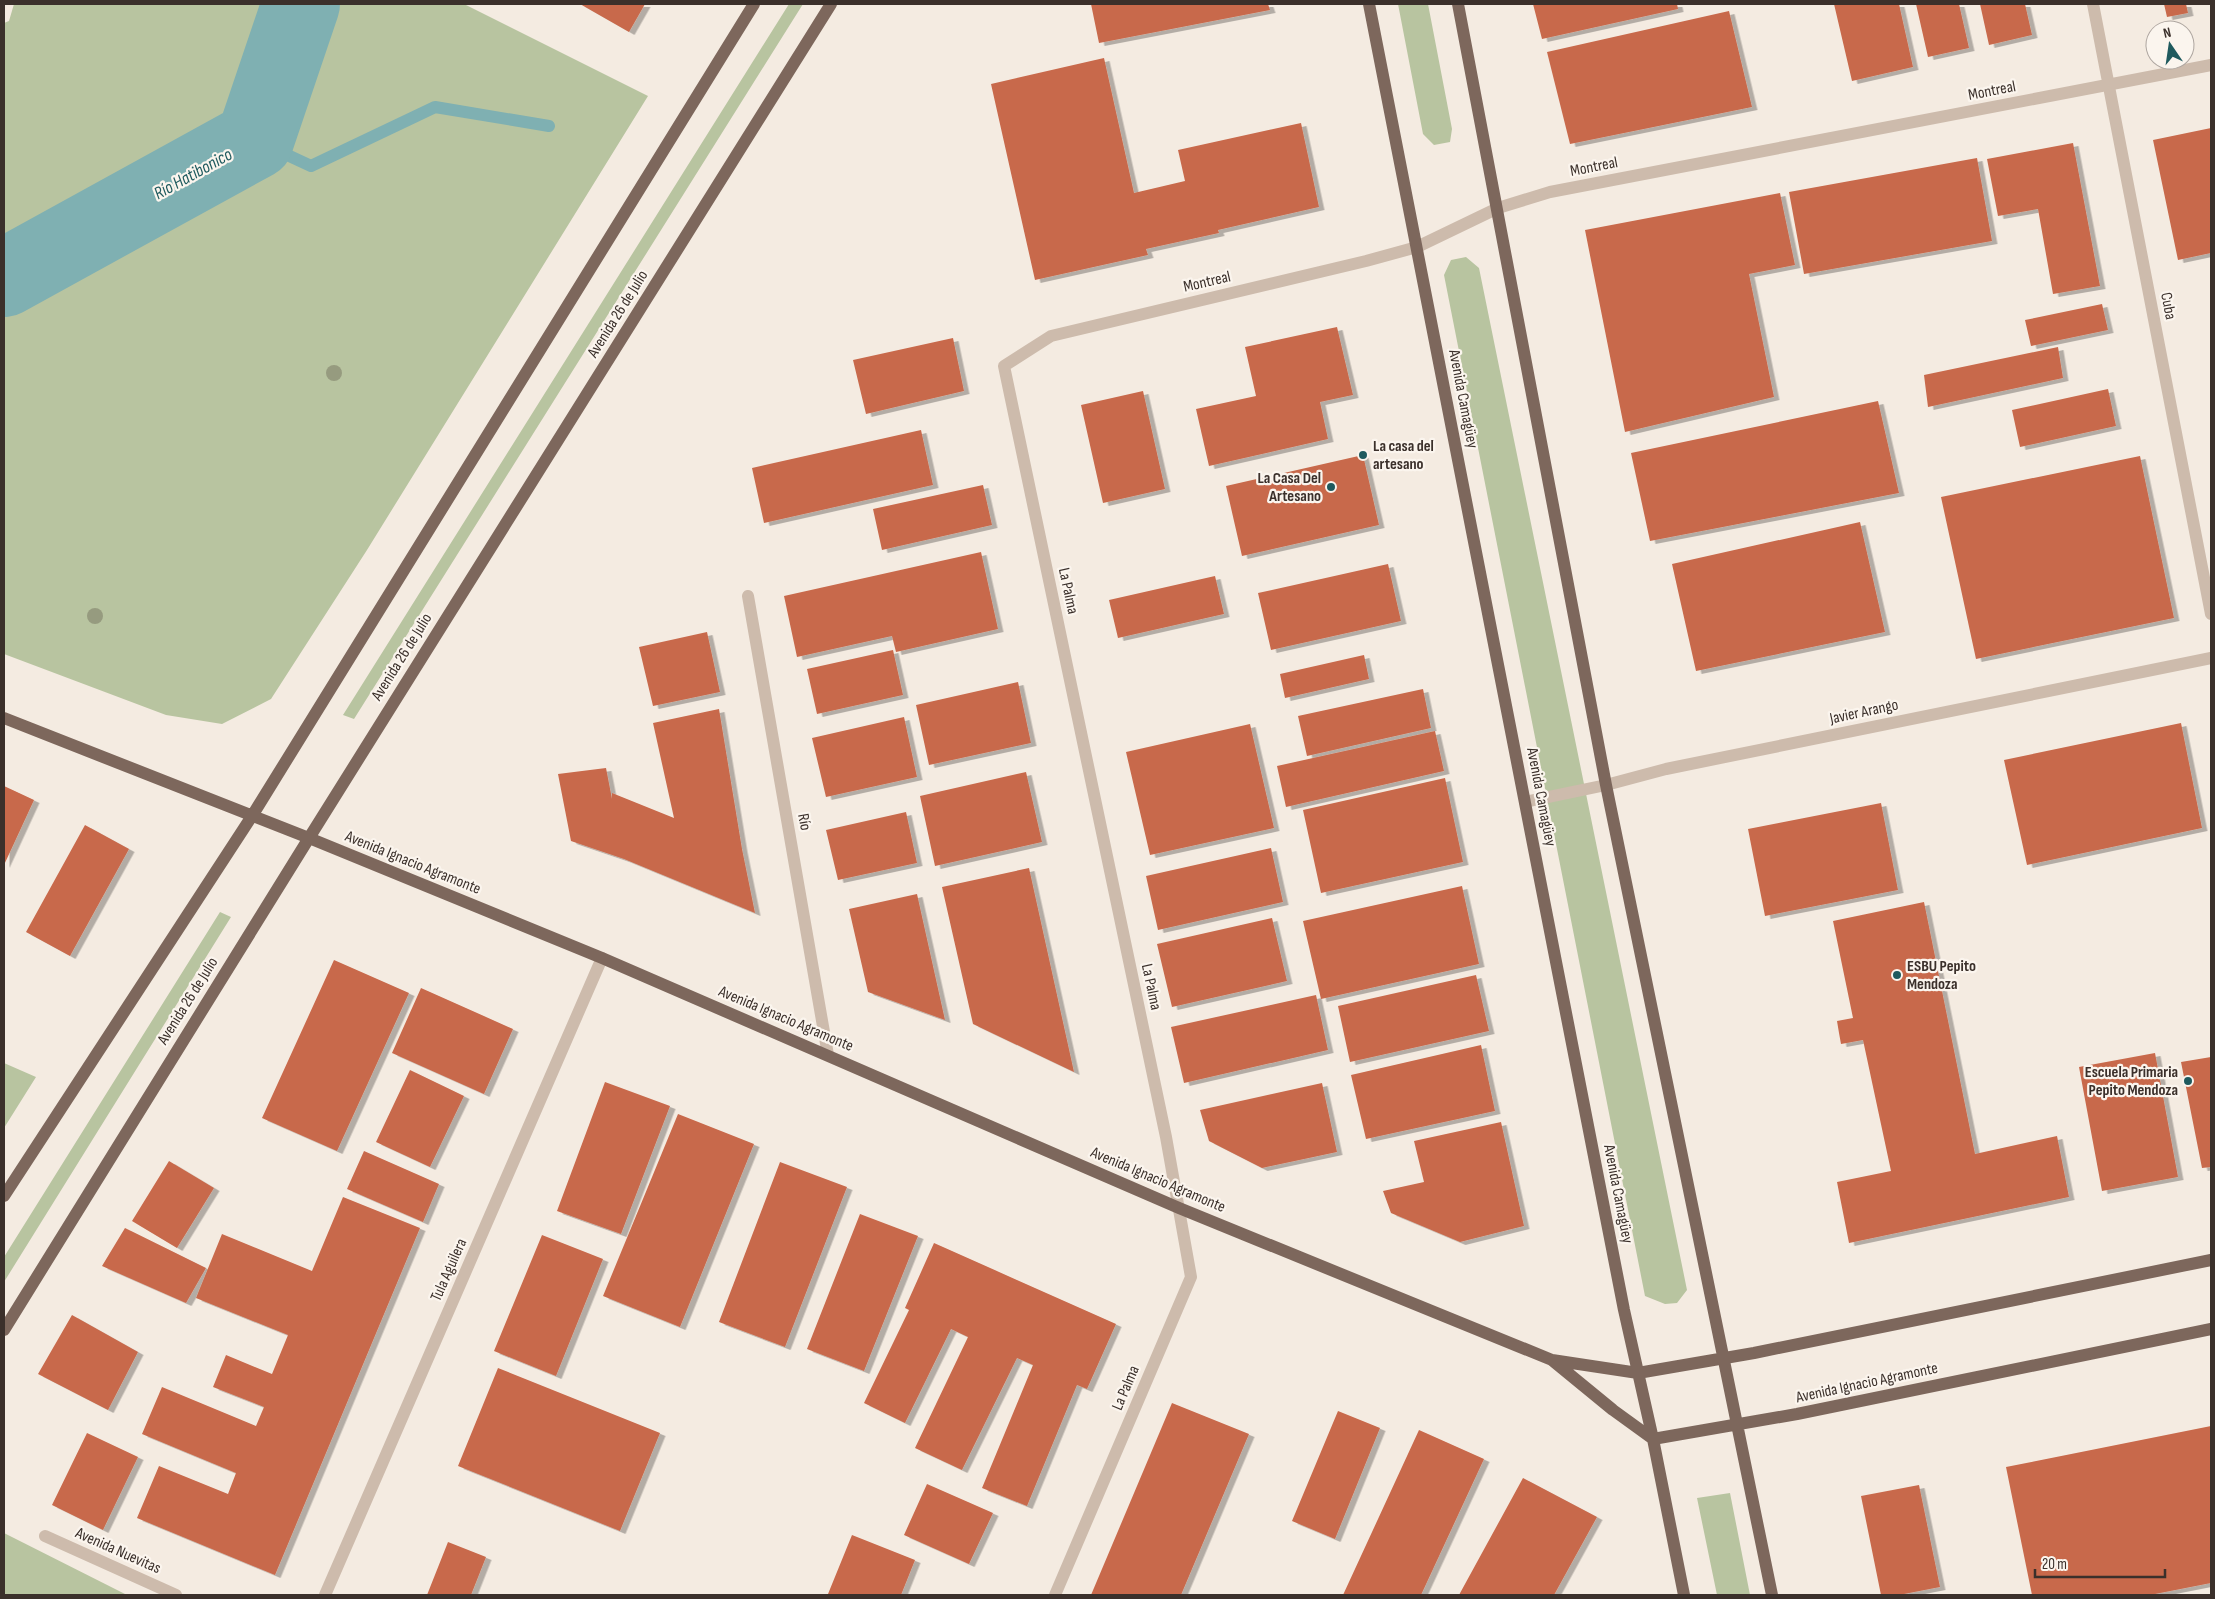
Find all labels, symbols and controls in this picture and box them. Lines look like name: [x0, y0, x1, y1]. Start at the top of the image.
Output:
north arrow: [2145, 20, 2195, 70]
text: N: [2162, 24, 2173, 42]
street label: Montreal: [1967, 77, 2017, 105]
water label: Río Hatibonico: [150, 144, 236, 204]
street label: Montreal: [1569, 153, 1619, 181]
street label: Avenida 26 de Julio: [583, 267, 652, 362]
street label: Montreal: [1182, 267, 1232, 297]
street label: Cuba: [2156, 291, 2180, 321]
street label: Avenida Camagüey: [1444, 347, 1482, 450]
place label: La casa del artesano: [1373, 437, 1434, 474]
marker: La casa del artesano: [1357, 449, 1369, 461]
place label: La Casa Del Artesano: [1257, 469, 1321, 506]
marker: La Casa Del Artesano: [1325, 481, 1337, 493]
street label: La Palma: [1054, 566, 1082, 616]
street label: Avenida 26 de Julio: [367, 610, 436, 705]
street label: Javier Arango: [1827, 695, 1900, 729]
street label: Avenida Camagüey: [1522, 745, 1560, 848]
street label: Río: [793, 812, 815, 832]
street label: Avenida Ignacio Agramonte: [342, 827, 484, 899]
street label: Avenida 26 de Julio: [153, 954, 222, 1049]
place label: ESBU Pepito Mendoza: [1907, 957, 1976, 994]
street label: La Palma: [1137, 962, 1165, 1012]
marker: ESBU Pepito Mendoza: [1891, 969, 1903, 981]
street label: Avenida Ignacio Agramonte: [715, 982, 856, 1056]
place label: Escuela Primaria Pepito Mendoza: [2085, 1063, 2178, 1100]
marker: Escuela Primaria Pepito Mendoza: [2182, 1075, 2194, 1087]
street label: Avenida Camagüey: [1599, 1142, 1637, 1245]
street label: Avenida Ignacio Agramonte: [1087, 1143, 1228, 1217]
street label: Tula Aguilera: [427, 1236, 471, 1304]
street label: Avenida Ignacio Agramonte: [1793, 1359, 1940, 1408]
street label: La Palma: [1108, 1363, 1144, 1413]
street label: Avenida Nuevitas: [71, 1523, 164, 1578]
scale bar: [2035, 1546, 2165, 1578]
text: 20 m: [2042, 1555, 2067, 1574]

